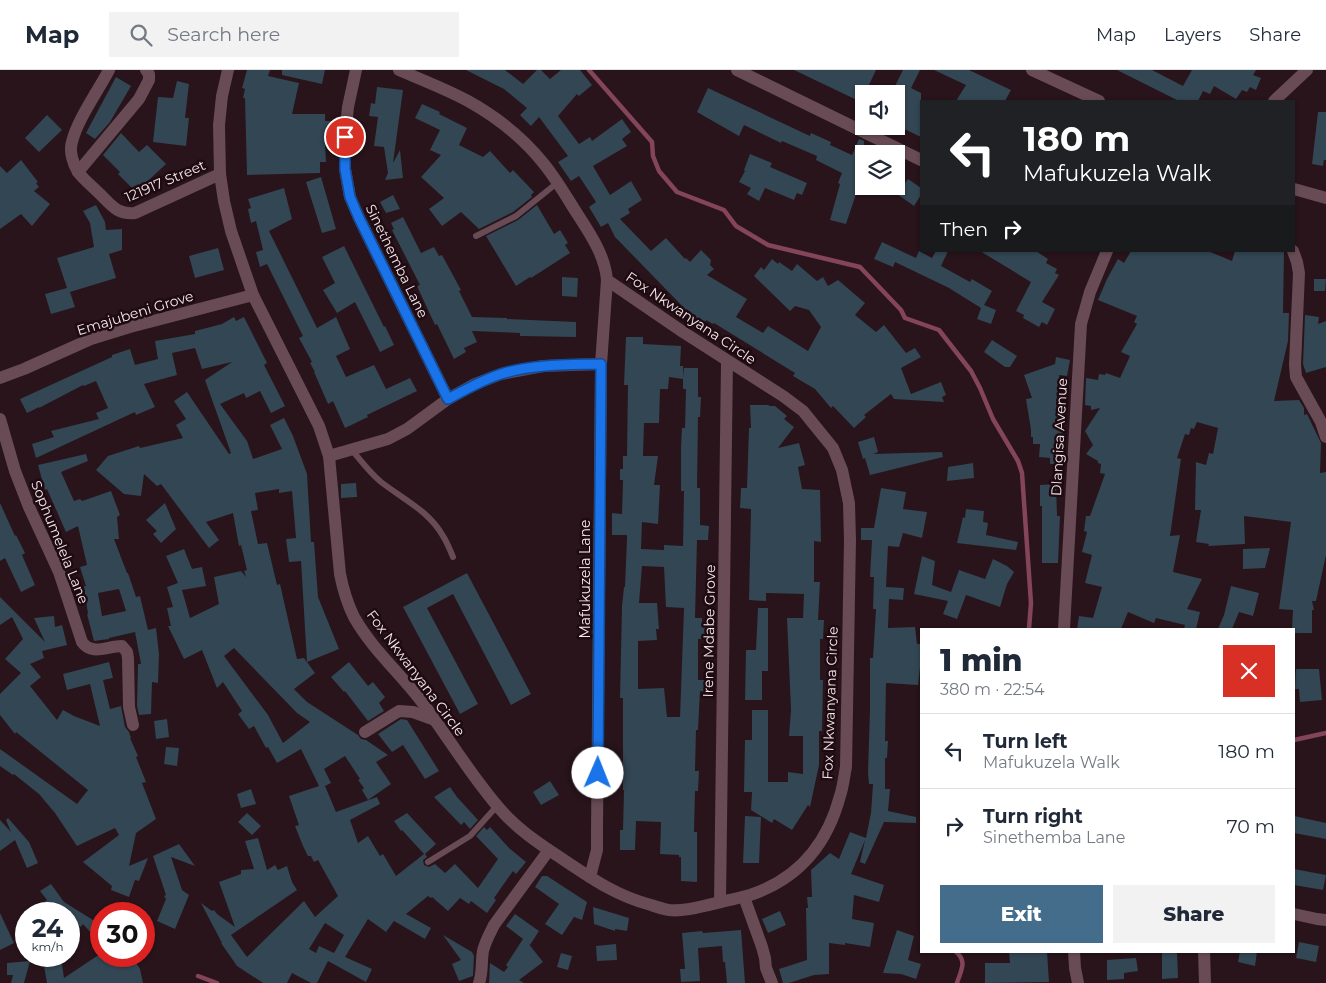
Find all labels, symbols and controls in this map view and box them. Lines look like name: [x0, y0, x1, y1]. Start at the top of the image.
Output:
search box: [109, 12, 459, 57]
text: Map: [25, 20, 79, 49]
icon: search: [127, 21, 155, 49]
text: Search here: [167, 23, 280, 46]
text: Map: [1096, 24, 1136, 46]
text: Layers: [1164, 24, 1221, 46]
text: Share: [1249, 24, 1301, 46]
map controls: [855, 85, 905, 195]
button: sound: [855, 85, 905, 135]
pin: [324, 116, 366, 158]
text: 180 m: [1023, 117, 1130, 160]
icon: left: [940, 120, 1005, 185]
icon: arrive: [331, 123, 359, 151]
button: layers: [855, 145, 905, 195]
street label: 121917 Street: [122, 156, 208, 206]
text: Mafukuzela Walk: [1023, 160, 1211, 187]
street label: Sinethemba Lane: [362, 201, 432, 321]
icon: right: [998, 215, 1026, 243]
text: Then: [940, 218, 988, 241]
street label: Fox Nkwanyana Circle: [622, 268, 760, 368]
street label: Emajubeni Grove: [74, 287, 196, 339]
street label: Dlangisa Avenue: [1047, 378, 1071, 496]
street label: Sophumelela Lane: [27, 478, 93, 606]
street label: Mafukuzela Lane: [576, 519, 594, 639]
street label: Irene Mdabe Grove: [699, 564, 719, 698]
street label: Fox Nkwanyana Circle: [363, 606, 469, 740]
street label: Fox Nkwanyana Circle: [818, 626, 842, 780]
text: 1 min: [940, 642, 1023, 679]
button: close: [1223, 645, 1275, 697]
text: 380 m · 22:54: [940, 680, 1045, 699]
text: Turn left: [983, 730, 1068, 753]
icon: left: [940, 737, 968, 765]
text: 180 m: [1218, 740, 1275, 763]
position arrow: [571, 746, 623, 798]
text: Mafukuzela Walk: [983, 753, 1120, 772]
text: Turn right: [983, 805, 1083, 828]
icon: right: [940, 812, 968, 840]
text: 70 m: [1226, 815, 1275, 838]
text: Sinethemba Lane: [983, 828, 1125, 847]
button: Exit: [940, 885, 1103, 943]
button: Share: [1113, 885, 1275, 943]
speed limit sign: 30: [90, 902, 155, 967]
text: 24: [32, 913, 63, 943]
text: km/h: [31, 939, 64, 954]

